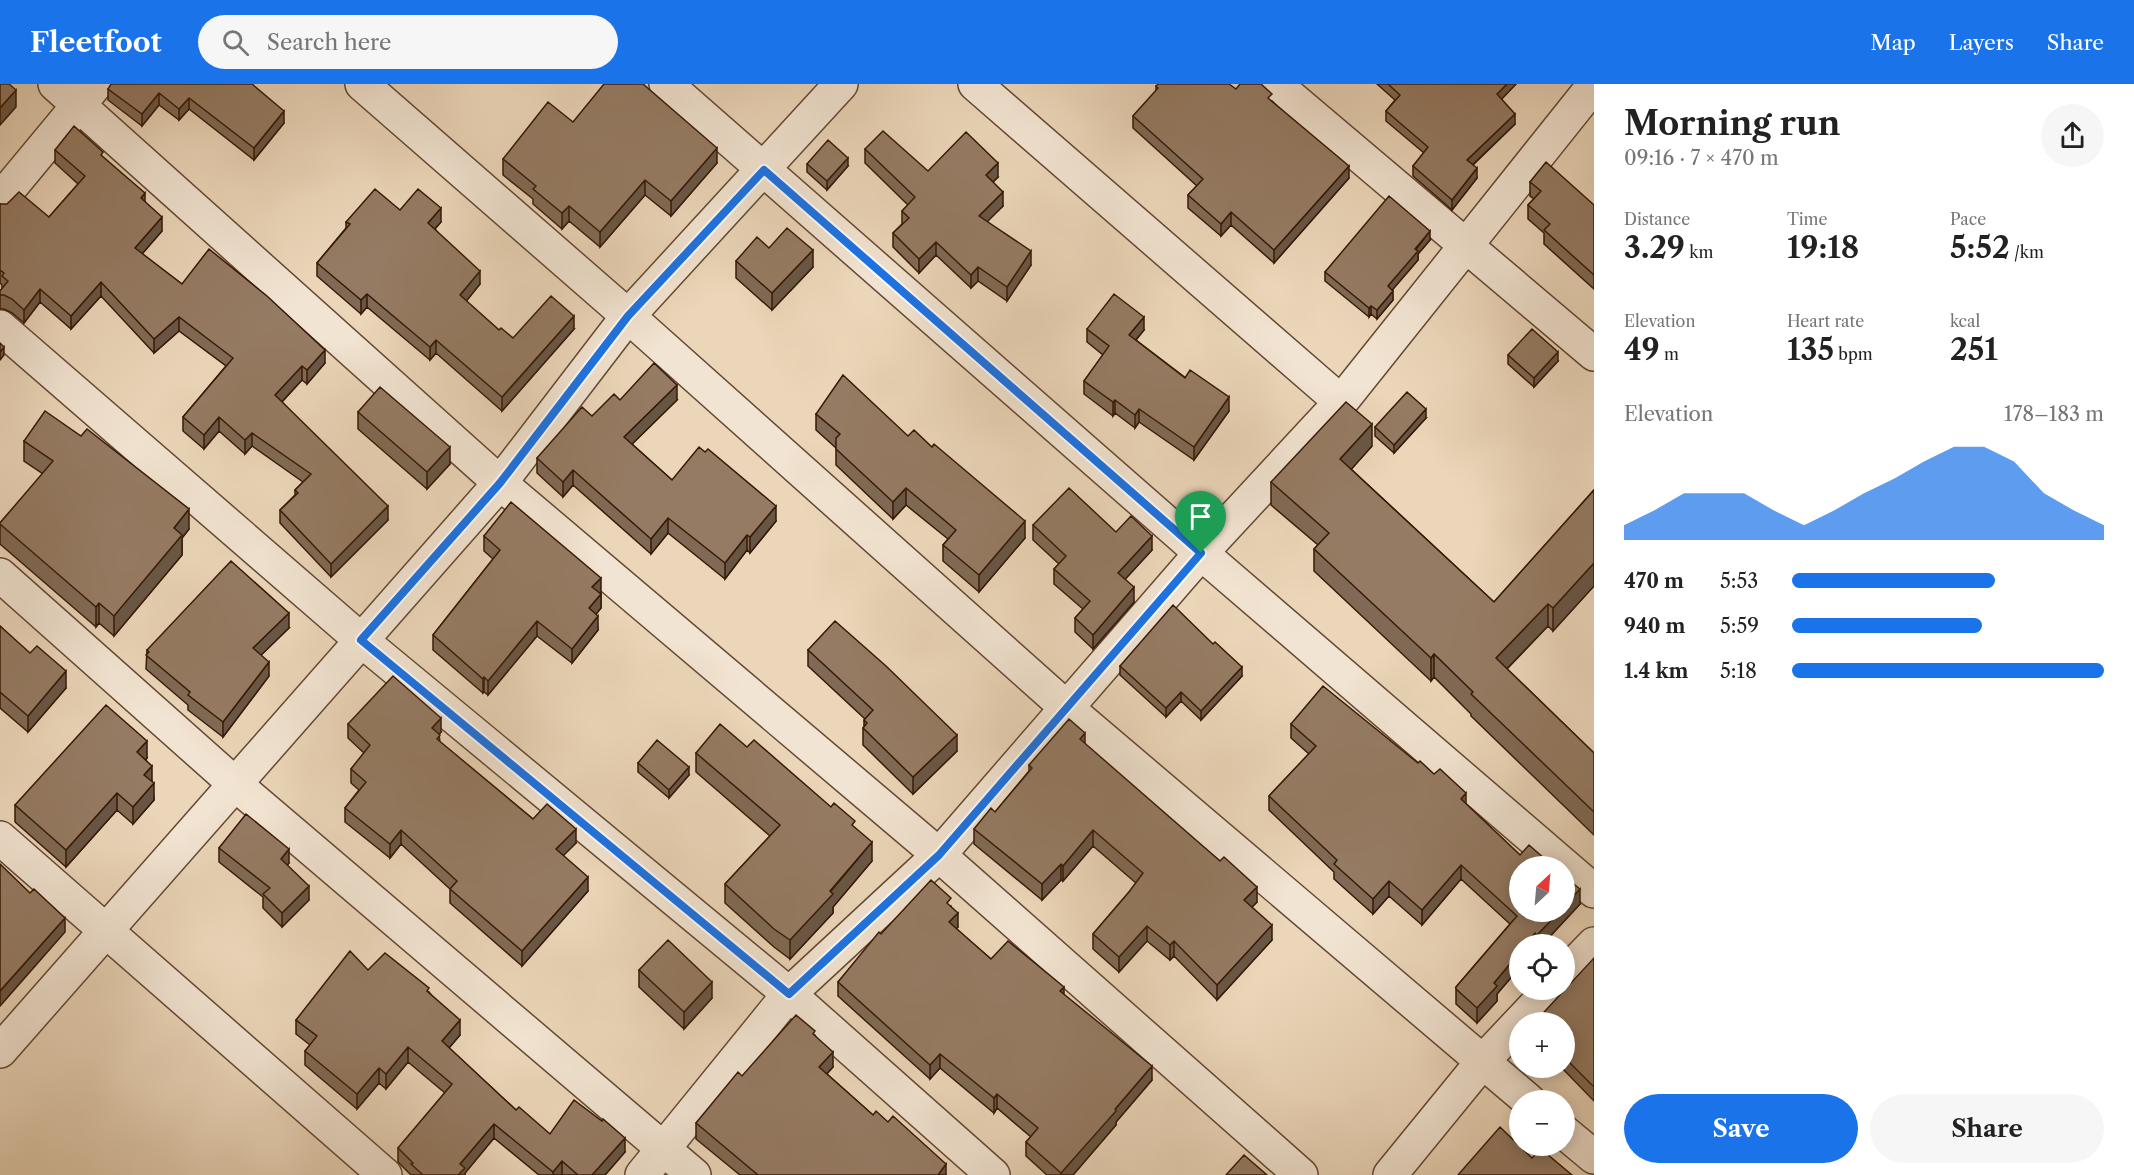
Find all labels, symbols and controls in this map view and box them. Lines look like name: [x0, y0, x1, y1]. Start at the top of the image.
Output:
search box: [198, 15, 618, 69]
text: Fleetfoot: [30, 25, 162, 59]
icon: search: [219, 26, 252, 59]
text: Search here: [267, 29, 391, 56]
text: Map: [1871, 30, 1916, 55]
text: Layers: [1949, 30, 2014, 55]
text: Share: [2047, 30, 2104, 55]
text: Morning run: [1624, 103, 1840, 144]
button: share: [2041, 104, 2104, 167]
text: 09:16 · 7 × 470 m: [1624, 146, 1779, 170]
text: Distance: [1624, 209, 1690, 229]
text: Time: [1787, 209, 1827, 229]
text: Pace: [1950, 209, 1986, 229]
text: 3.29: [1624, 229, 1685, 266]
text: 19:18: [1787, 229, 1859, 266]
text: 5:52: [1950, 229, 2010, 266]
text: km: [1685, 242, 1713, 262]
text: /km: [2010, 242, 2044, 262]
text: Elevation: [1624, 311, 1695, 331]
text: Heart rate: [1787, 311, 1864, 331]
text: kcal: [1950, 311, 1980, 331]
text: 49: [1624, 331, 1660, 368]
text: 135: [1787, 331, 1834, 368]
text: 251: [1950, 331, 1998, 368]
text: m: [1660, 344, 1679, 364]
text: bpm: [1834, 344, 1873, 364]
text: Elevation: [1624, 402, 1713, 426]
text: 178–183 m: [2004, 402, 2104, 426]
pin: [1175, 491, 1226, 553]
icon: arrive: [1184, 500, 1217, 533]
text: 470 m: [1624, 569, 1684, 593]
text: 5:53: [1720, 569, 1758, 593]
text: 940 m: [1624, 614, 1685, 638]
text: 5:59: [1720, 614, 1759, 638]
text: 1.4 km: [1624, 659, 1689, 683]
text: 5:18: [1720, 659, 1757, 683]
north arrow: [1509, 856, 1575, 922]
map controls: [1509, 856, 1575, 1156]
button: locate: [1509, 934, 1575, 1000]
button: +: [1509, 1012, 1575, 1078]
button: −: [1509, 1090, 1575, 1156]
button: Save: [1624, 1094, 1858, 1163]
button: Share: [1870, 1094, 2104, 1163]

